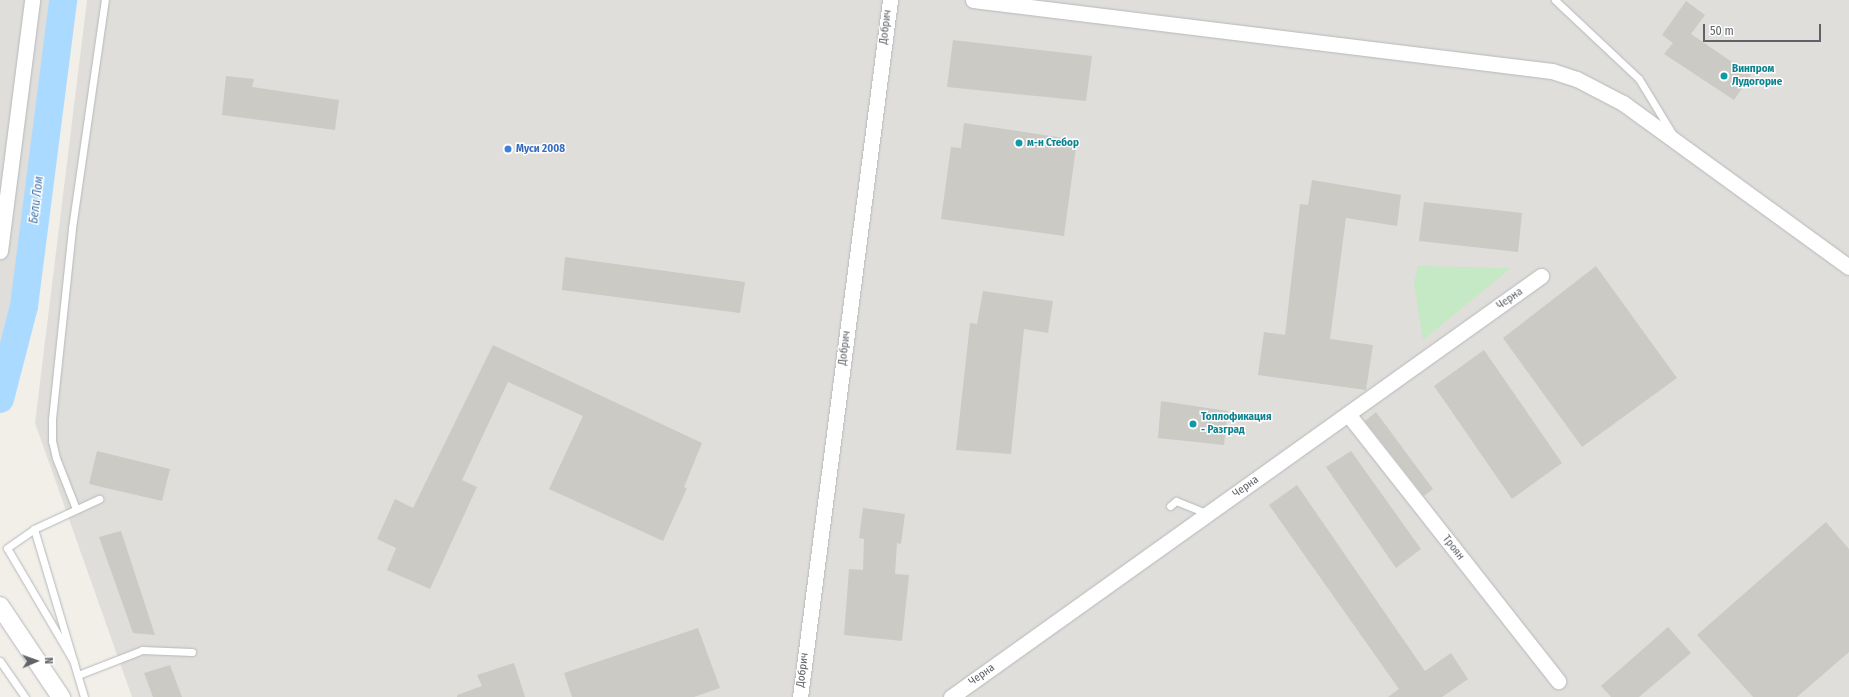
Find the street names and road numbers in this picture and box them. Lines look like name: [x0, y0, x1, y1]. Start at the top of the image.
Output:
street label: Добрич: [877, 9, 895, 45]
street label: Черна: [1495, 285, 1525, 313]
street label: Добрич: [836, 330, 854, 366]
street label: Черна: [1231, 473, 1261, 501]
street label: Троян: [1439, 533, 1467, 563]
street label: Добрич: [794, 652, 812, 688]
street label: Черна: [967, 661, 997, 689]

